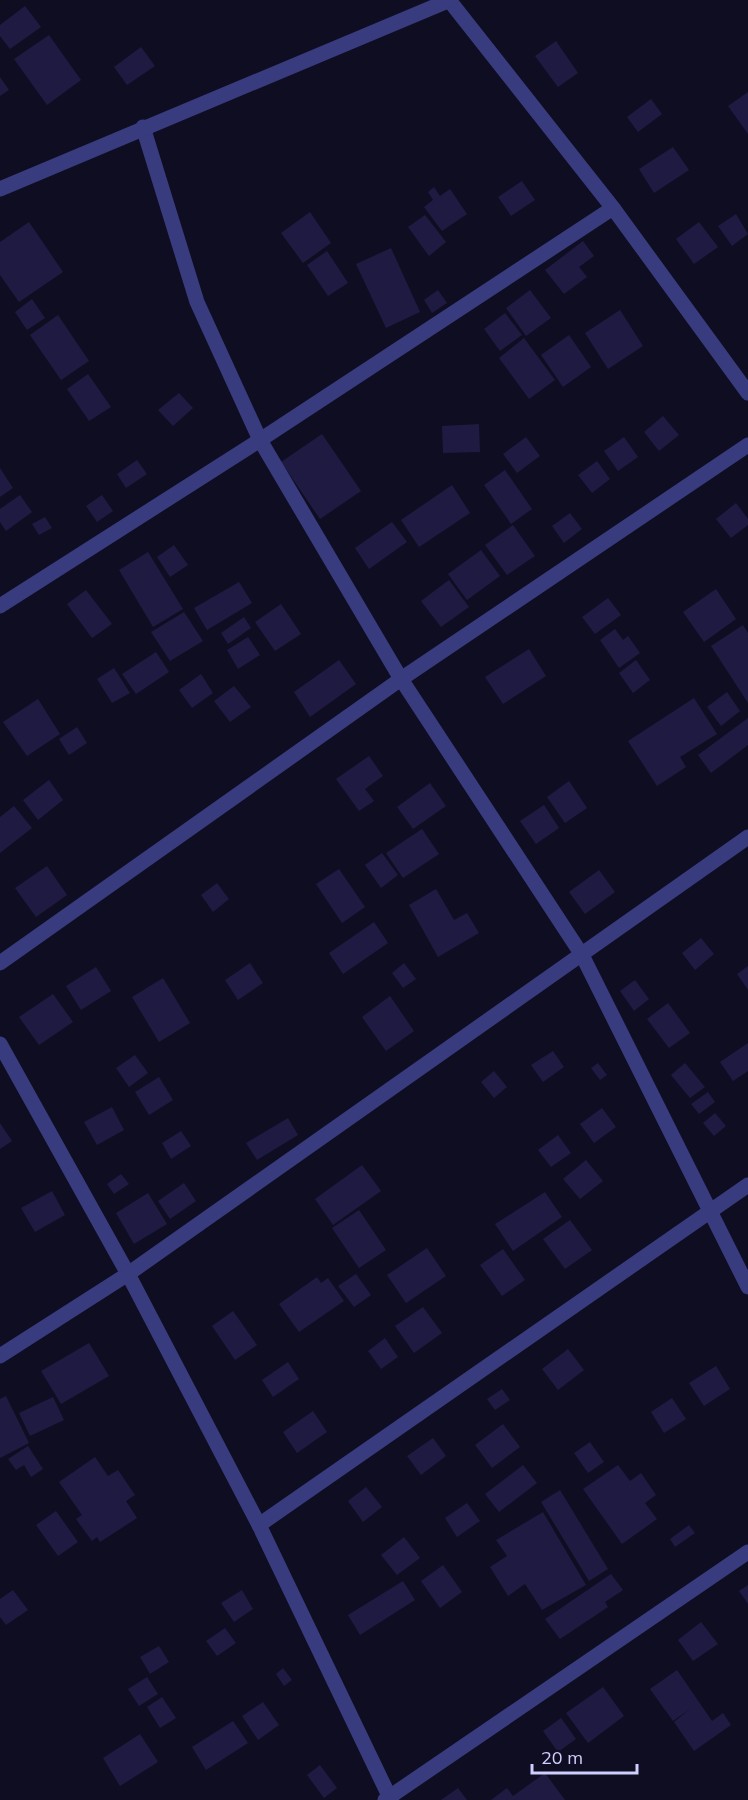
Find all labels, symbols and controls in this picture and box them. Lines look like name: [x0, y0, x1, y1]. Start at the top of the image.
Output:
scale bar: [532, 1737, 637, 1775]
text: 20 m: [541, 1746, 583, 1769]

